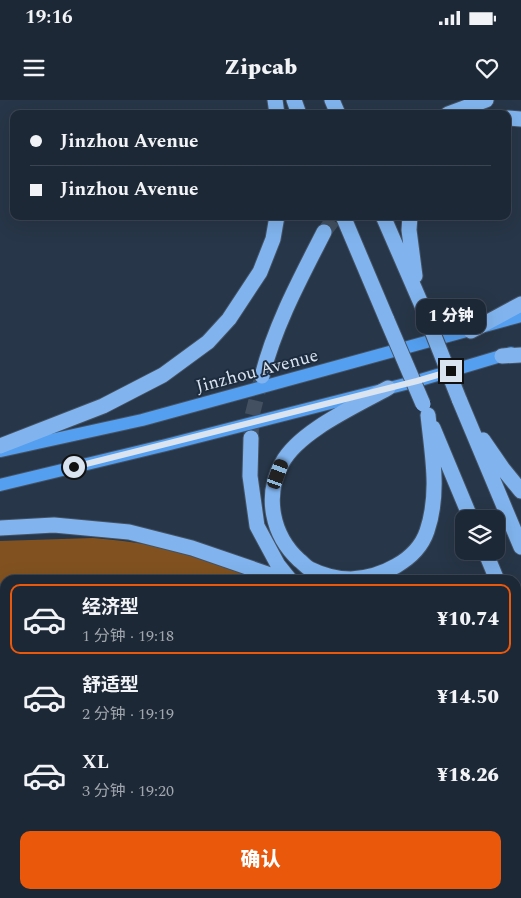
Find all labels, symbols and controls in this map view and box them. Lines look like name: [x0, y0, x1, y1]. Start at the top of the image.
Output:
text: 19:16: [25, 3, 73, 32]
text: Zipcab: [224, 51, 297, 84]
icon: menu: [20, 54, 48, 82]
icon: heart: [473, 54, 501, 82]
text: Jinzhou Avenue: [60, 127, 199, 156]
text: Jinzhou Avenue: [60, 175, 199, 204]
callout: 1 分钟: [416, 298, 486, 334]
text: 1 分钟: [428, 304, 474, 328]
street label: Jinzhou Avenue: [193, 342, 321, 400]
route end: [440, 360, 462, 382]
route start: [63, 456, 85, 478]
car: [265, 457, 290, 491]
map controls: [455, 510, 505, 560]
button: layers: [455, 510, 505, 560]
text: 经济型: [82, 593, 139, 622]
icon: car: [22, 597, 67, 642]
text: ¥10.74: [437, 605, 499, 634]
text: 1 分钟 · 19:18: [82, 624, 174, 648]
text: 舒适型: [82, 671, 139, 700]
icon: car: [22, 675, 67, 720]
text: ¥14.50: [437, 683, 499, 712]
text: 2 分钟 · 19:19: [82, 702, 174, 726]
text: XL: [82, 748, 109, 777]
icon: car: [22, 753, 67, 798]
text: ¥18.26: [437, 761, 499, 790]
text: 3 分钟 · 19:20: [82, 779, 174, 803]
button: 确认: [20, 831, 501, 889]

